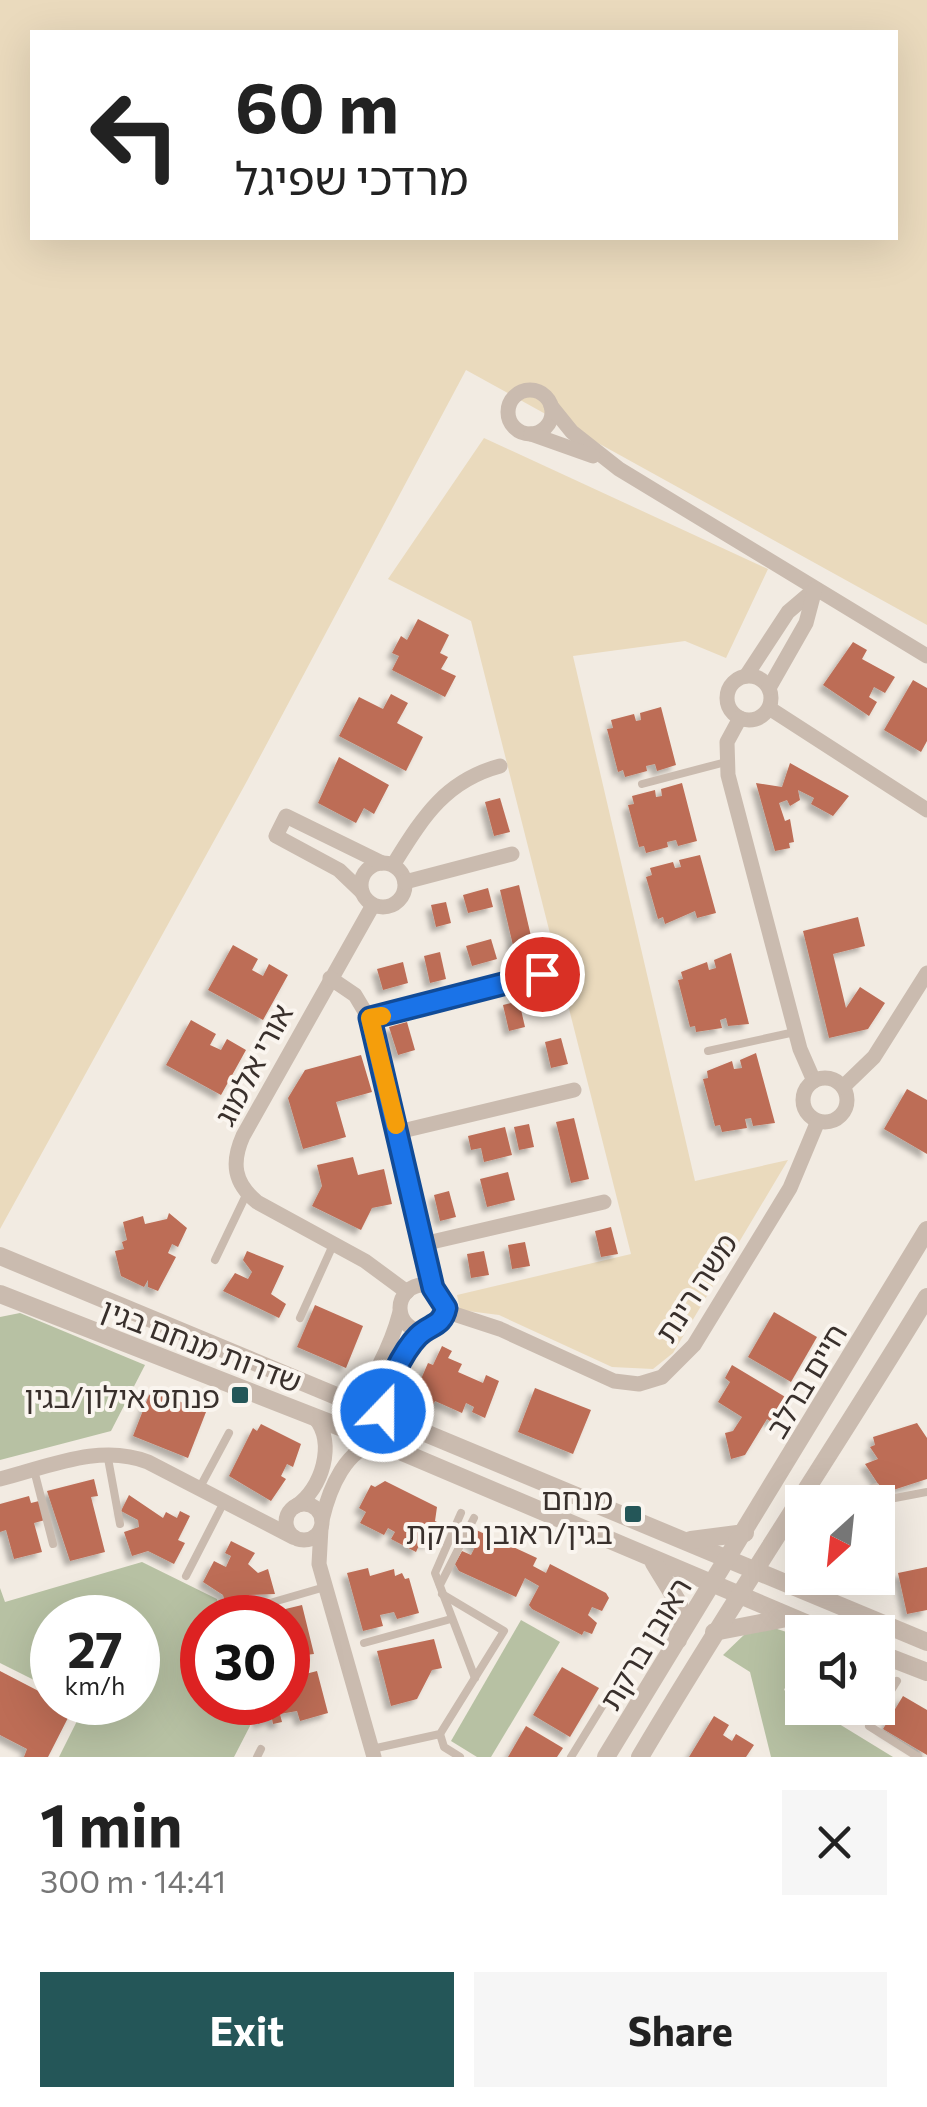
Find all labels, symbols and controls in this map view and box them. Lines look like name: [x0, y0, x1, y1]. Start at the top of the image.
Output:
text: 60 m: [235, 62, 399, 147]
icon: left: [70, 70, 200, 200]
text: מרדכי שפיגל: [235, 149, 468, 204]
pin: [500, 932, 585, 1017]
icon: arrive: [515, 947, 570, 1002]
street label: אורי אלמוג: [205, 997, 299, 1131]
street label: משה רינת: [646, 1225, 744, 1349]
street label: שדרות מנחם בגין: [97, 1289, 307, 1399]
street label: חיים ברלב: [757, 1316, 853, 1444]
position arrow: [331, 1359, 435, 1463]
place label: פנחס אילון/בגין: [24, 1377, 220, 1414]
marker: פנחס אילון/בגין: [229, 1384, 251, 1406]
place label: מנחם בגין/ראובן ברקת: [406, 1479, 613, 1550]
north arrow: [785, 1485, 895, 1595]
map controls: [785, 1485, 895, 1725]
marker: מנחם בגין/ראובן ברקת: [622, 1503, 644, 1525]
street label: ראובן ברקת: [590, 1570, 698, 1716]
speed limit sign: 30: [180, 1595, 310, 1725]
button: sound: [785, 1615, 895, 1725]
text: 27: [67, 1617, 123, 1678]
text: km/h: [65, 1670, 125, 1700]
text: 1 min: [40, 1786, 182, 1859]
button: close: [782, 1790, 887, 1895]
text: 300 m · 14:41: [40, 1860, 226, 1900]
button: Exit: [40, 1972, 454, 2087]
button: Share: [474, 1972, 887, 2087]

